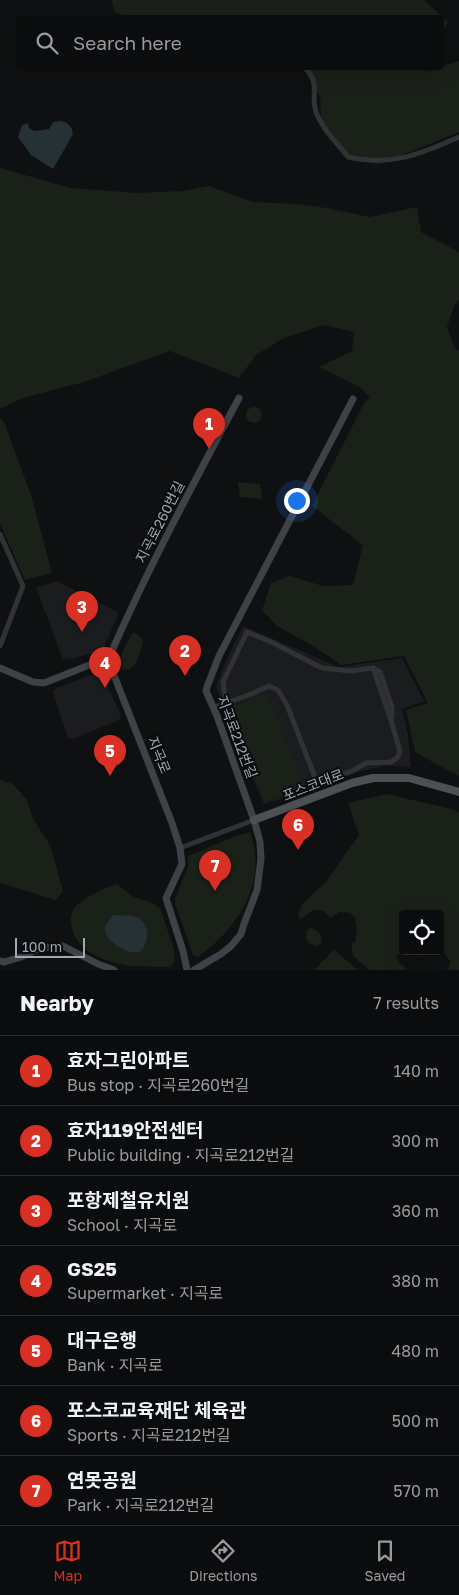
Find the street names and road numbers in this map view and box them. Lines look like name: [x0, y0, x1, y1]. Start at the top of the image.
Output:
street label: 지곡로260번길: [132, 478, 187, 566]
street label: 지곡로212번길: [214, 693, 261, 781]
street label: 지곡로: [144, 734, 175, 776]
street label: 포스코대로: [280, 765, 346, 804]

